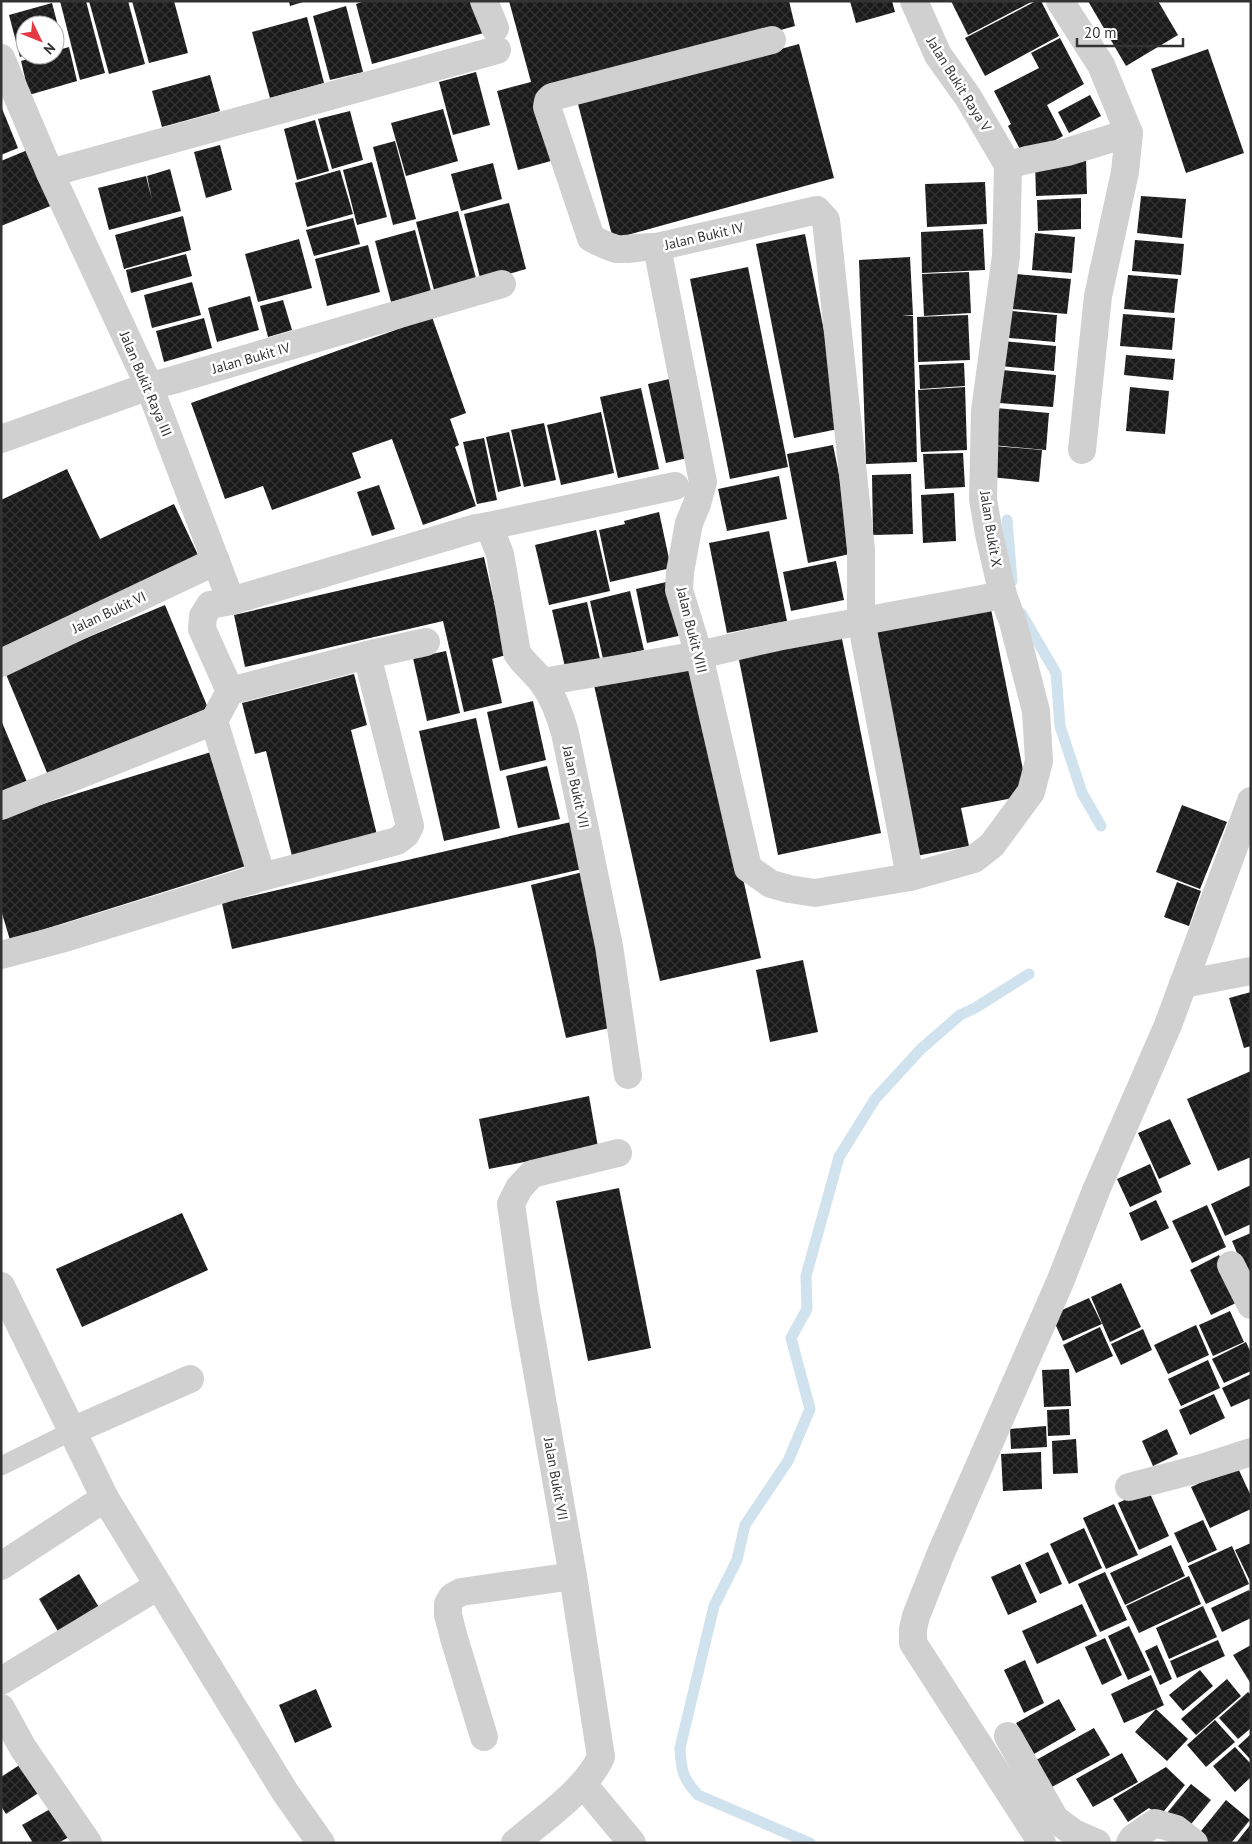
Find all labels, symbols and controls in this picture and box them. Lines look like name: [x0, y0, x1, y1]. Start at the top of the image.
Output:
north arrow: [15, 15, 65, 65]
scale bar: [1077, 15, 1183, 47]
text: 20 m: [1084, 23, 1117, 42]
street label: Jalan Bukit Raya V: [922, 33, 995, 135]
text: N: [40, 39, 59, 58]
street label: Jalan Bukit IV: [662, 218, 745, 254]
street label: Jalan Bukit Raya III: [115, 328, 176, 439]
street label: Jalan Bukit IV: [209, 338, 292, 378]
street label: Jalan Bukit X: [976, 489, 1006, 568]
street label: Jalan Bukit VIII: [672, 584, 711, 675]
street label: Jalan Bukit VI: [68, 587, 149, 637]
street label: Jalan Bukit VII: [558, 743, 594, 830]
street label: Jalan Bukit VII: [540, 1435, 572, 1522]

